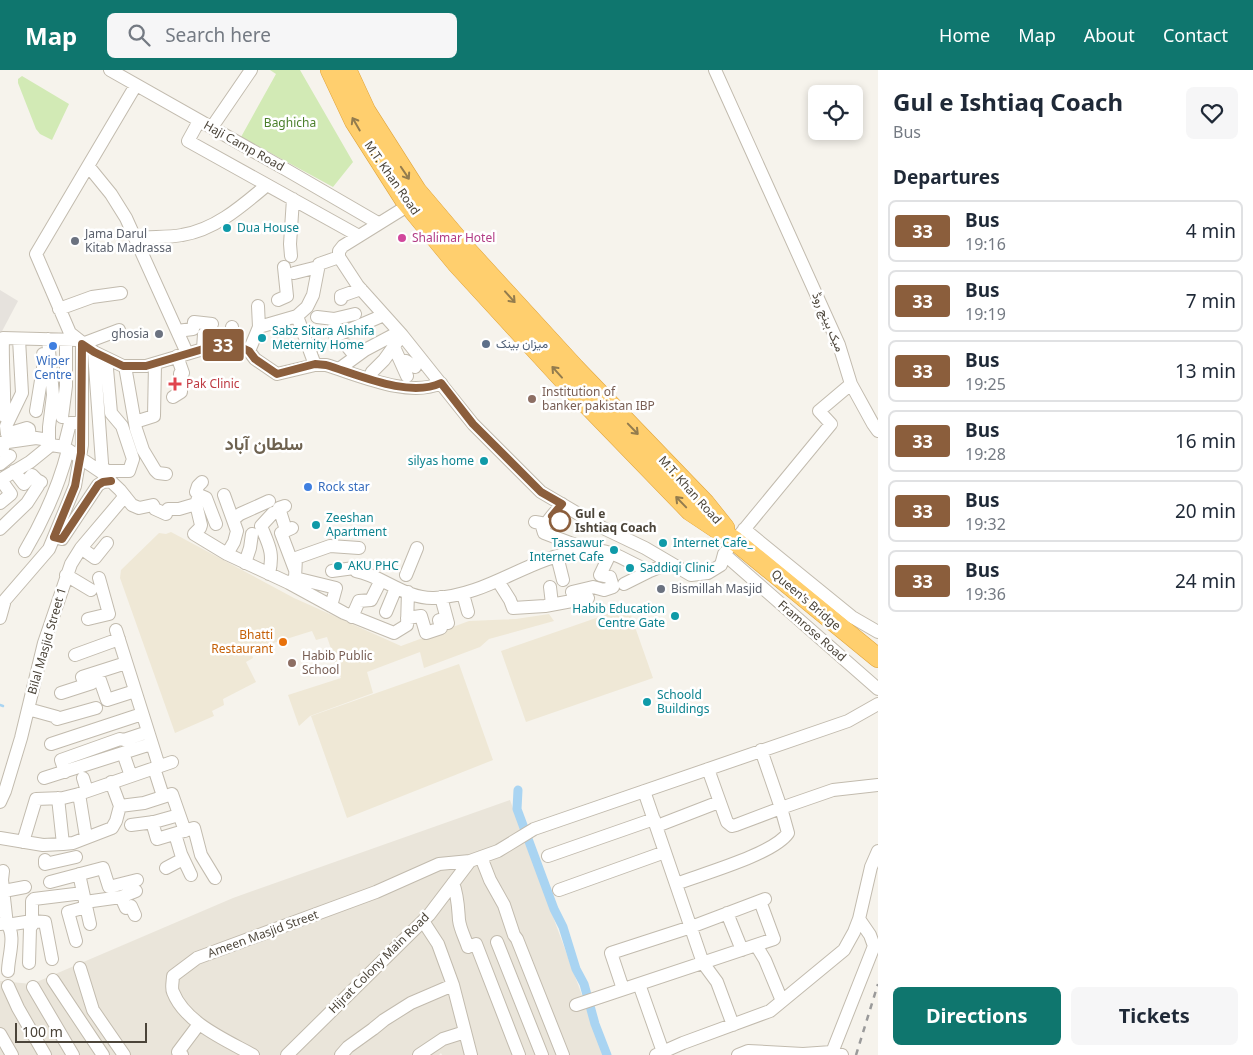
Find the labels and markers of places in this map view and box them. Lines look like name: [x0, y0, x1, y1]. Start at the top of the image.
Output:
place label: Dua House: [237, 219, 299, 236]
marker: Dua House: [221, 222, 233, 234]
place label: Jama Darul Kitab Madrassa: [84, 225, 172, 256]
place label: Shalimar Hotel: [412, 229, 495, 246]
marker: Shalimar Hotel: [396, 232, 408, 244]
marker: Jama Darul Kitab Madrassa: [69, 235, 81, 247]
place label: Sabz Sitara Alshifa Meternity Home: [272, 322, 375, 353]
place label: ghosia: [111, 325, 149, 342]
marker: ghosia: [153, 328, 165, 340]
marker: Sabz Sitara Alshifa Meternity Home: [256, 332, 268, 344]
place label: میزان بینک: [496, 335, 548, 352]
marker: میزان بینک: [480, 338, 492, 350]
marker: Wiper Centre: [47, 340, 59, 352]
place label: Wiper Centre: [34, 352, 72, 383]
place label: Pak Clinic: [186, 375, 240, 392]
marker: Pak Clinic: [168, 377, 182, 391]
place label: Institution of banker pakistan IBP: [542, 383, 655, 414]
marker: Institution of banker pakistan IBP: [526, 393, 538, 405]
place label: silyas home: [408, 452, 474, 469]
marker: silyas home: [478, 455, 490, 467]
place label: Rock star: [318, 478, 370, 495]
marker: Rock star: [302, 481, 314, 493]
place label: Gul e Ishtiaq Coach: [575, 505, 657, 536]
place label: Zeeshan Apartment: [326, 509, 387, 540]
marker: Gul e Ishtiaq Coach: [549, 510, 571, 532]
marker: Zeeshan Apartment: [310, 519, 322, 531]
place label: Tassawur Internet Cafe: [530, 534, 604, 565]
place label: Internet Cafe_: [673, 534, 753, 551]
marker: Internet Cafe_: [657, 537, 669, 549]
marker: Tassawur Internet Cafe: [608, 544, 620, 556]
place label: AKU PHC: [348, 557, 399, 574]
place label: Saddiqi Clinic: [640, 559, 715, 576]
marker: AKU PHC: [332, 560, 344, 572]
marker: Saddiqi Clinic: [624, 562, 636, 574]
place label: Bismillah Masjid: [671, 580, 762, 597]
marker: Bismillah Masjid: [655, 583, 667, 595]
place label: Habib Education Centre Gate: [572, 600, 665, 631]
marker: Habib Education Centre Gate: [669, 610, 681, 622]
place label: Bhatti Restaurant: [211, 626, 274, 657]
marker: Bhatti Restaurant: [277, 636, 289, 648]
place label: Habib Public School: [302, 647, 373, 678]
marker: Habib Public School: [286, 657, 298, 669]
place label: Schoold Buildings: [657, 686, 710, 717]
marker: Schoold Buildings: [641, 696, 653, 708]

